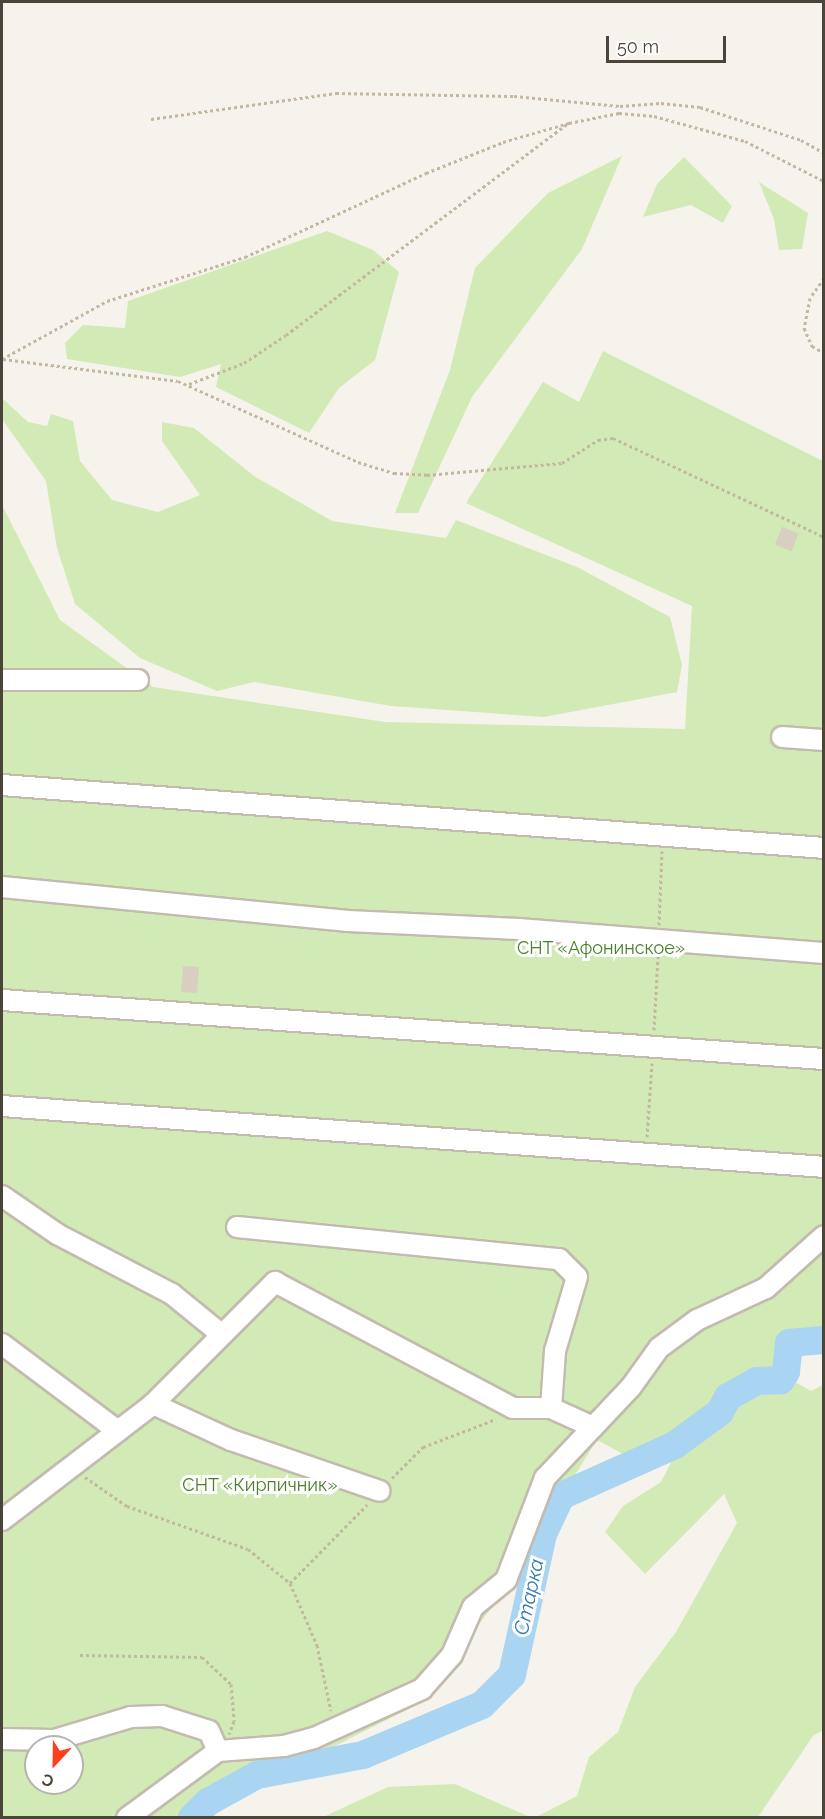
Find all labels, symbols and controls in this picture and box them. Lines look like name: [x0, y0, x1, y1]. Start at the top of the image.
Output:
scale bar: [609, 24, 729, 62]
text: 50 m: [617, 36, 659, 57]
park label: СНТ «Афонинское»: [517, 937, 685, 959]
park label: СНТ «Кирпичник»: [182, 1474, 338, 1496]
water label: Старка: [509, 1557, 549, 1637]
north arrow: [24, 1735, 84, 1795]
text: С: [39, 1769, 56, 1791]

